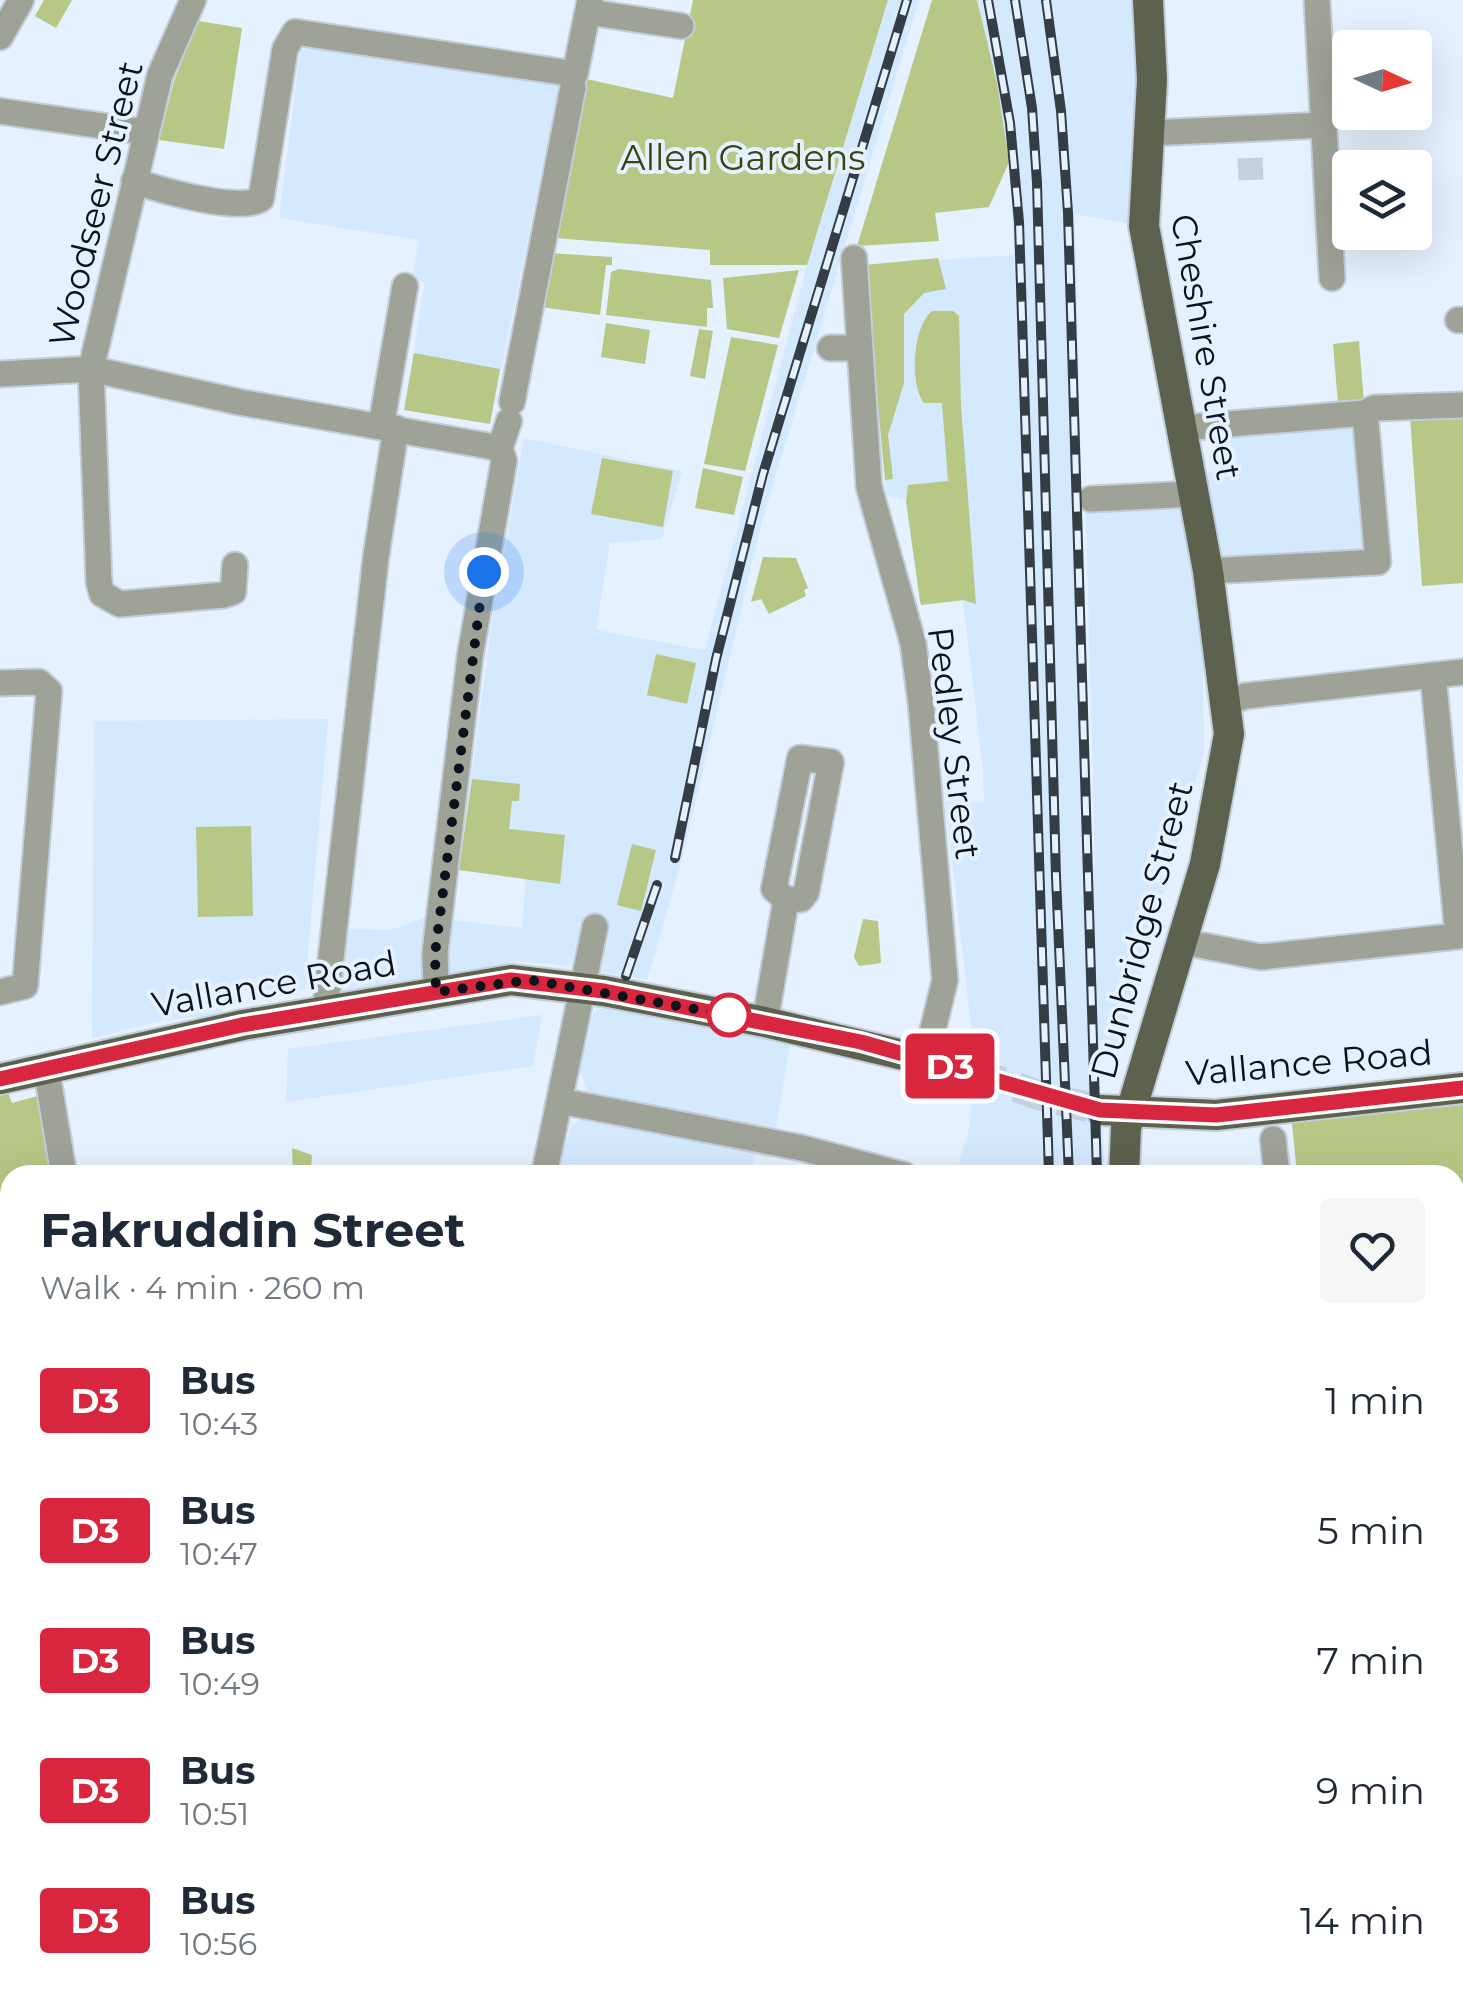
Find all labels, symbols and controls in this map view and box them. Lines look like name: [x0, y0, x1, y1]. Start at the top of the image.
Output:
north arrow: [1332, 30, 1432, 130]
map controls: [1332, 30, 1432, 250]
street label: Woodseer Street: [39, 57, 152, 351]
park label: Allen Gardens: [621, 136, 865, 179]
button: layers: [1332, 150, 1432, 250]
street label: Cheshire Street: [1162, 210, 1251, 483]
your location: [459, 547, 509, 597]
street label: Pedley Street: [919, 624, 990, 862]
street label: Dunbridge Street: [1081, 776, 1202, 1084]
street label: Vallance Road: [148, 941, 400, 1026]
unlabelled marker: [708, 994, 750, 1036]
street label: Vallance Road: [1184, 1030, 1434, 1095]
line badge: D3: [905, 1034, 995, 1098]
text: D3: [925, 1045, 975, 1088]
button: heart: [1320, 1198, 1425, 1303]
text: Fakruddin Street: [40, 1201, 465, 1259]
text: Walk · 4 min · 260 m: [40, 1268, 365, 1307]
text: Bus: [180, 1357, 255, 1404]
text: 1 min: [1325, 1377, 1425, 1424]
text: D3: [70, 1379, 120, 1422]
text: 10:43: [180, 1404, 258, 1443]
text: Bus: [180, 1487, 255, 1534]
text: 5 min: [1317, 1507, 1425, 1554]
text: D3: [70, 1509, 120, 1552]
text: 10:47: [180, 1534, 258, 1573]
text: Bus: [180, 1617, 255, 1664]
text: 7 min: [1316, 1637, 1425, 1684]
text: D3: [70, 1639, 120, 1682]
text: 10:49: [180, 1664, 260, 1703]
text: Bus: [180, 1747, 255, 1794]
text: 9 min: [1316, 1767, 1425, 1814]
text: D3: [70, 1769, 120, 1812]
text: 10:51: [180, 1794, 249, 1833]
text: Bus: [180, 1877, 255, 1924]
text: 14 min: [1300, 1897, 1425, 1944]
text: D3: [70, 1899, 120, 1942]
text: 10:56: [180, 1924, 257, 1963]

